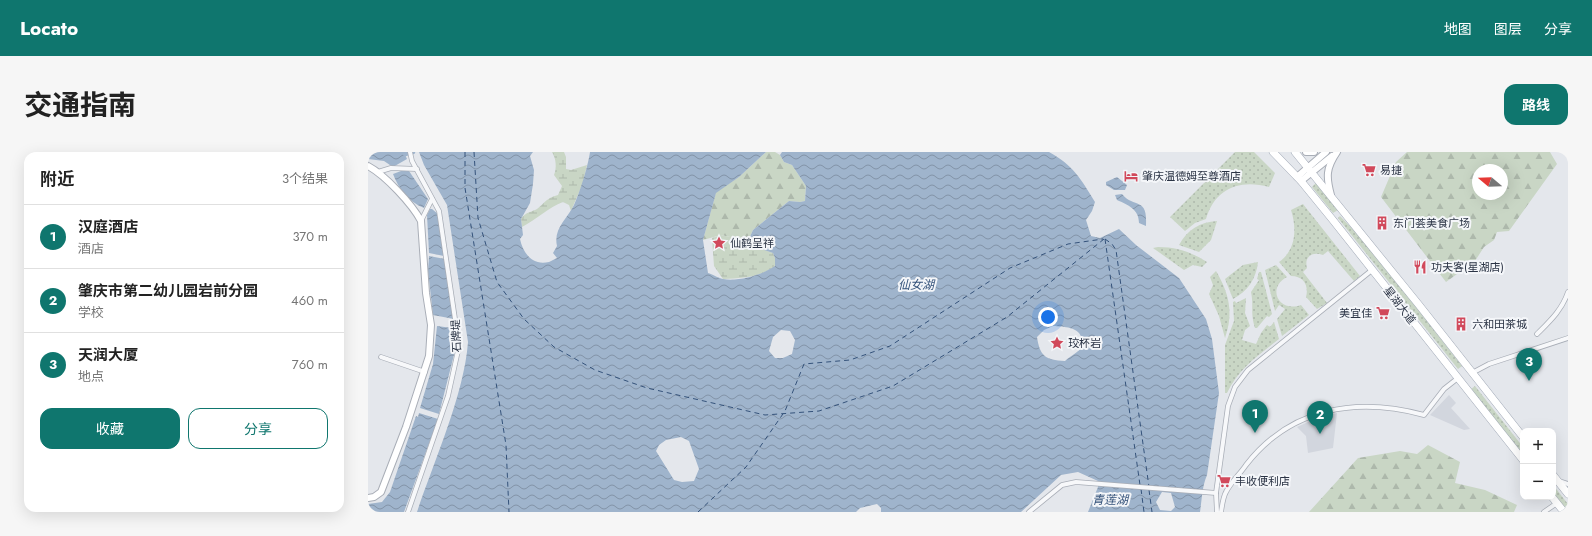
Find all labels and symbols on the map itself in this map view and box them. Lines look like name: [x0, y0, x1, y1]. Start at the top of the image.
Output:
supermarket icon: 易捷: [1361, 162, 1377, 178]
place label: 易捷: [1380, 162, 1402, 178]
north arrow: [1472, 164, 1508, 200]
hotel icon: 肇庆温德姆至尊酒店: [1123, 168, 1139, 184]
place label: 肇庆温德姆至尊酒店: [1142, 168, 1241, 184]
building icon: 东门荟美食广场: [1374, 215, 1390, 231]
place label: 东门荟美食广场: [1393, 215, 1470, 231]
place icon: 仙鹤呈祥: [711, 235, 727, 251]
place label: 仙鹤呈祥: [730, 235, 774, 251]
restaurant icon: 功夫客(星湖店): [1412, 259, 1428, 275]
place label: 功夫客(星湖店): [1431, 259, 1504, 275]
water label: 仙女湖: [898, 276, 936, 294]
street label: 星湖大道: [1380, 283, 1420, 327]
place label: 美宜佳: [1339, 305, 1372, 321]
supermarket icon: 美宜佳: [1375, 305, 1391, 321]
your location: [1038, 307, 1058, 327]
building icon: 六和田茶城: [1453, 316, 1469, 332]
place label: 六和田茶城: [1472, 316, 1527, 332]
street label: 石牌堤: [447, 319, 465, 353]
place icon: 珓杯岩: [1049, 335, 1065, 351]
place label: 珓杯岩: [1068, 335, 1101, 351]
pin: 3: [1516, 348, 1542, 381]
pin: 1: [1242, 400, 1268, 433]
pin: 2: [1307, 401, 1333, 434]
supermarket icon: 丰收便利店: [1216, 473, 1232, 489]
place label: 丰收便利店: [1235, 473, 1290, 489]
water label: 青莲湖: [1092, 491, 1130, 509]

